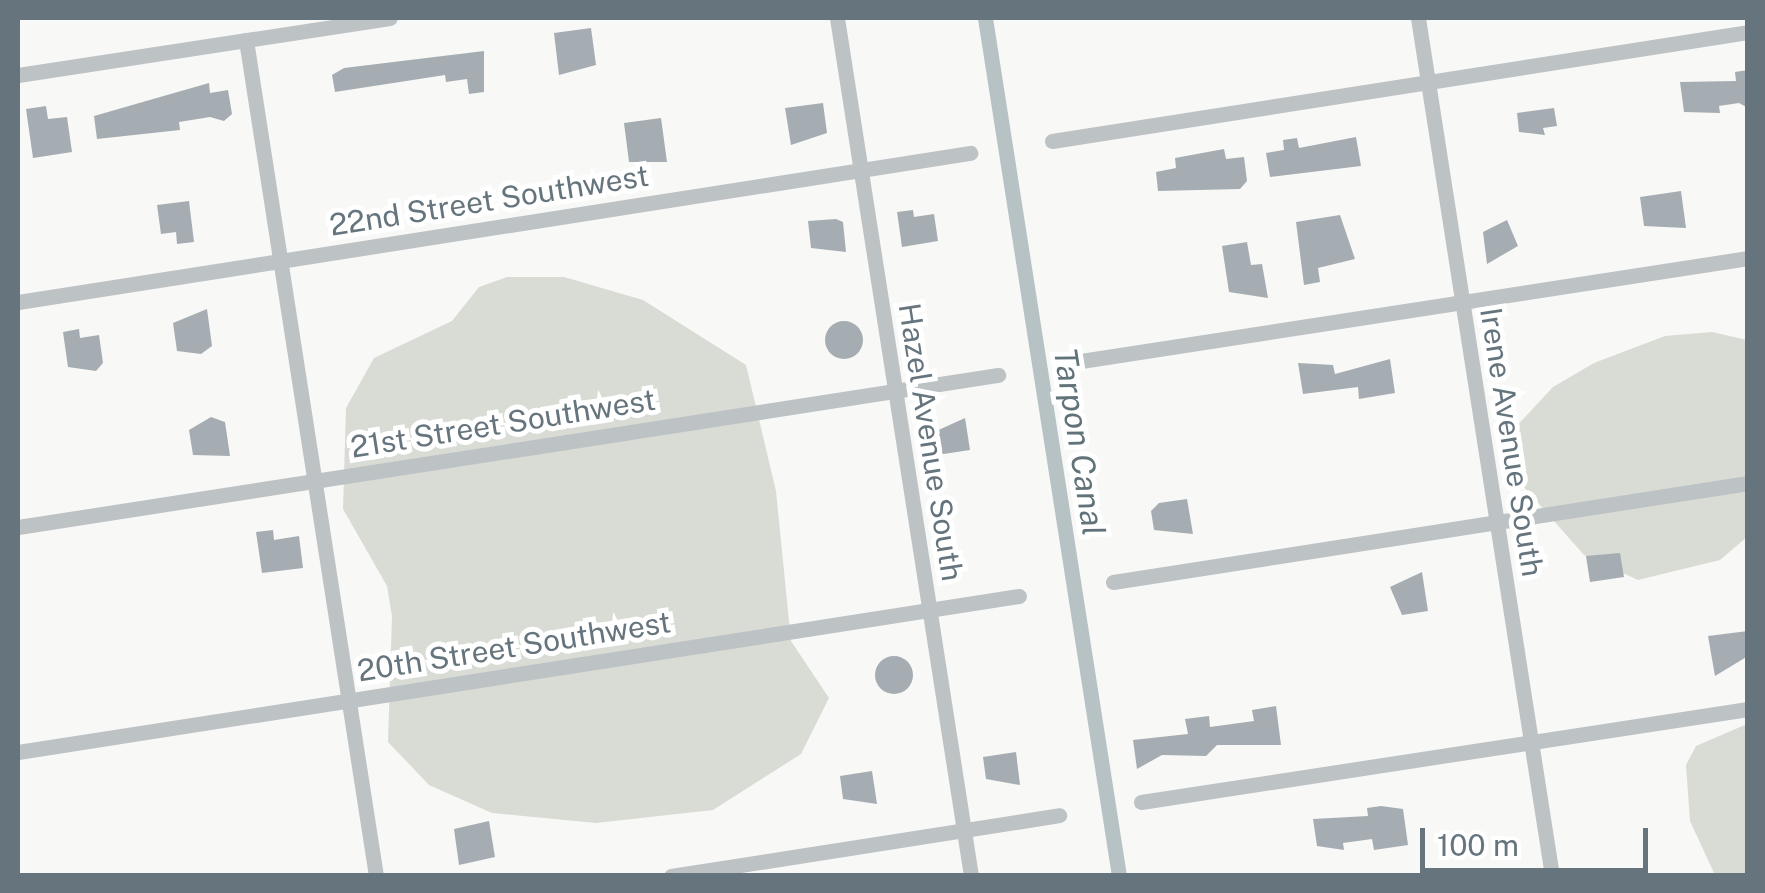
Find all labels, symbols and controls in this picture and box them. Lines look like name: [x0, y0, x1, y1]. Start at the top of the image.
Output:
street label: 22nd Street Southwest: [327, 157, 651, 243]
street label: Hazel Avenue South: [891, 301, 971, 583]
street label: Irene Avenue South: [1473, 305, 1551, 579]
water label: Tarpon Canal: [1045, 346, 1113, 538]
street label: 21st Street Southwest: [348, 381, 658, 465]
street label: 20th Street Southwest: [355, 603, 673, 689]
scale bar: [1425, 808, 1652, 870]
text: 100 m: [1437, 827, 1519, 863]

